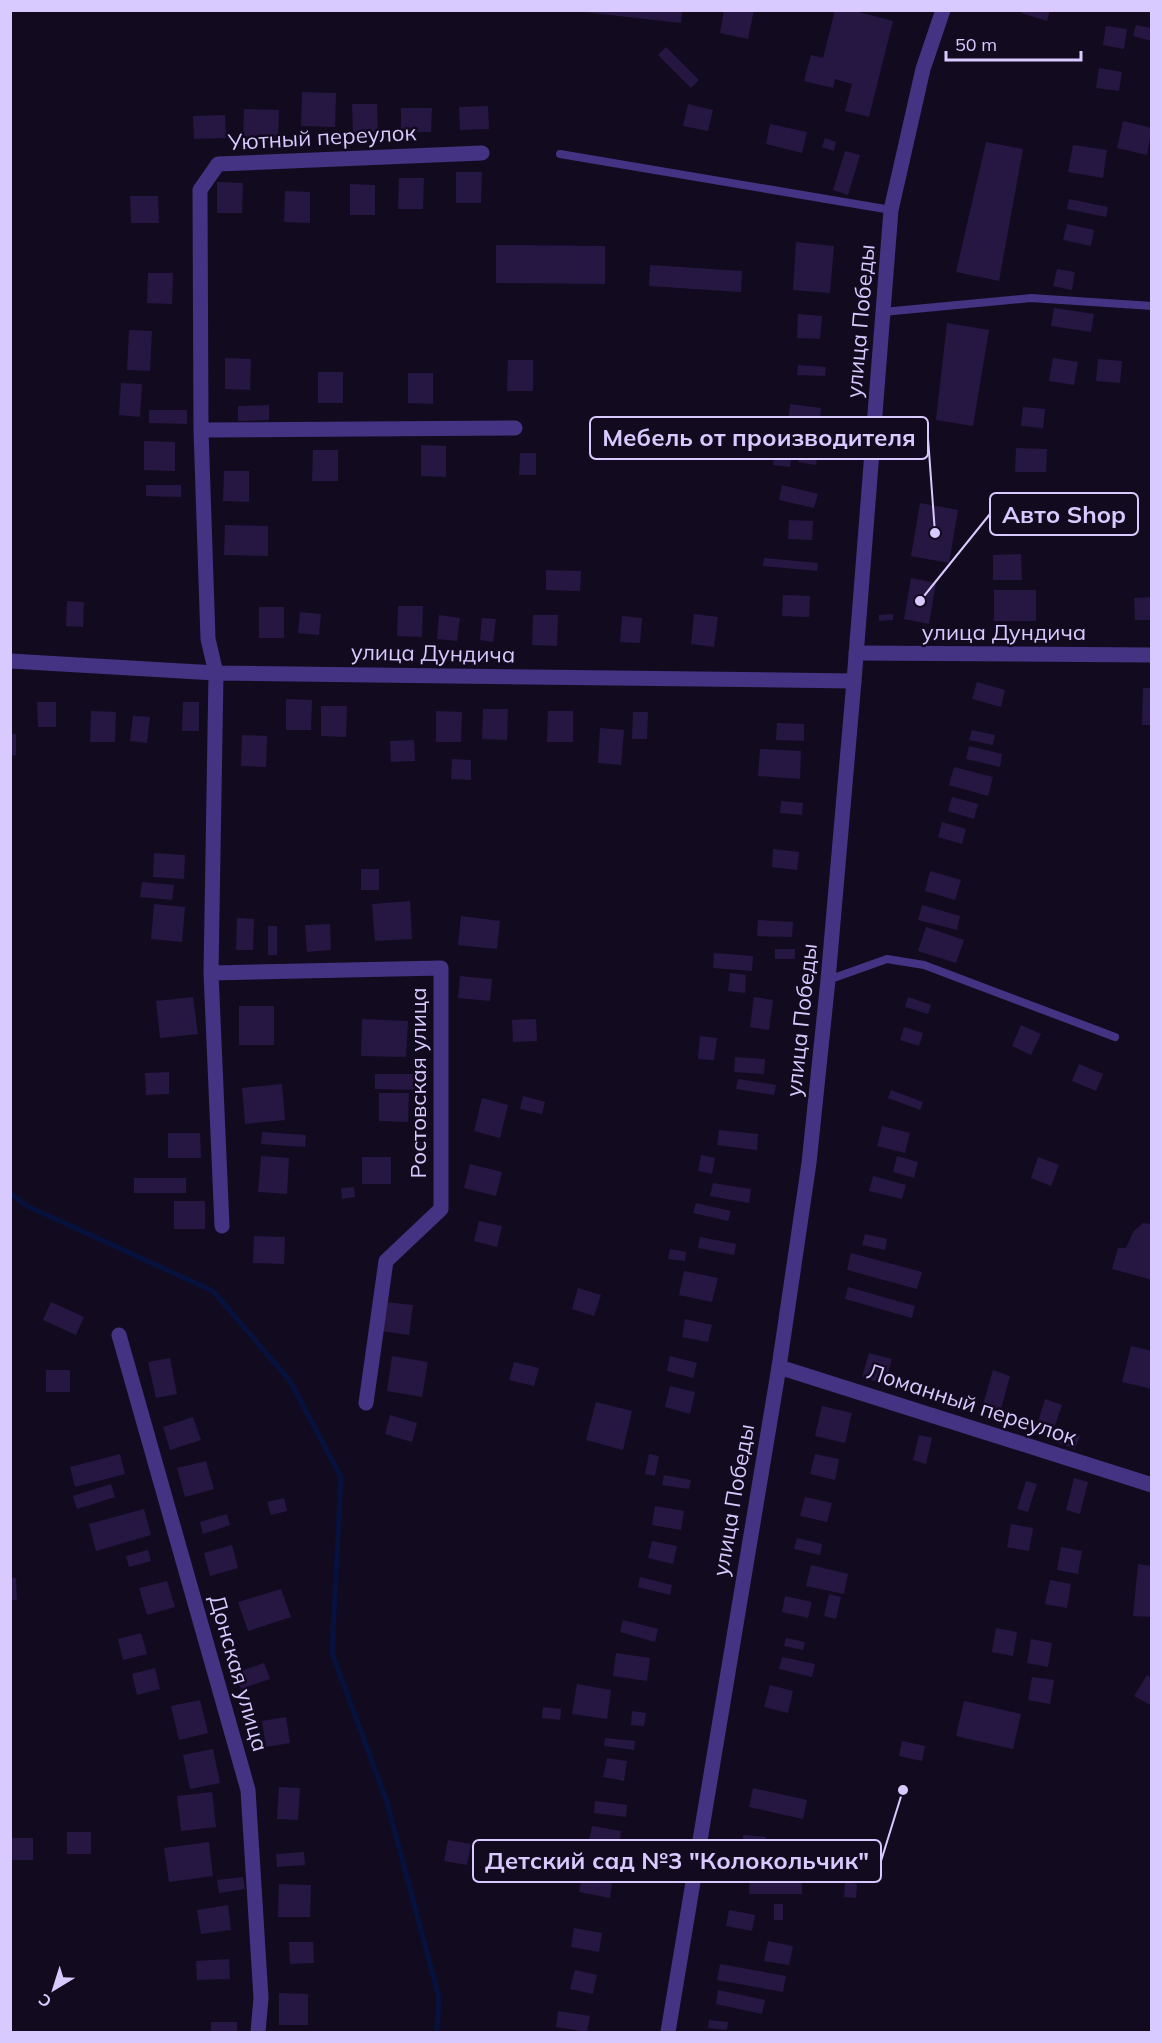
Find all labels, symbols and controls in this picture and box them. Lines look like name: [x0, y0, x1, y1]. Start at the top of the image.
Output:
scale bar: [946, 24, 1081, 62]
text: 50 m: [955, 33, 997, 56]
street label: Уютный переулок: [226, 118, 417, 156]
street label: улица Победы: [839, 243, 881, 399]
callout: Мебель от производителя: [590, 417, 928, 459]
text: Мебель от производителя: [602, 422, 916, 452]
callout: Авто Shop: [990, 493, 1138, 535]
text: Авто Shop: [1002, 499, 1126, 529]
street label: улица Дундича: [922, 618, 1086, 646]
street label: улица Дундича: [351, 638, 515, 668]
street label: улица Победы: [779, 942, 823, 1098]
street label: Ростовская улица: [404, 987, 432, 1179]
street label: Ломанный переулок: [864, 1357, 1081, 1451]
street label: улица Победы: [706, 1422, 760, 1578]
street label: Донская улица: [203, 1591, 275, 1755]
callout: Детский сад №3 "Колокольчик": [473, 1840, 881, 1882]
text: Детский сад №3 "Колокольчик": [485, 1845, 869, 1875]
north arrow: [24, 1959, 84, 2019]
text: С: [34, 1990, 55, 2012]

